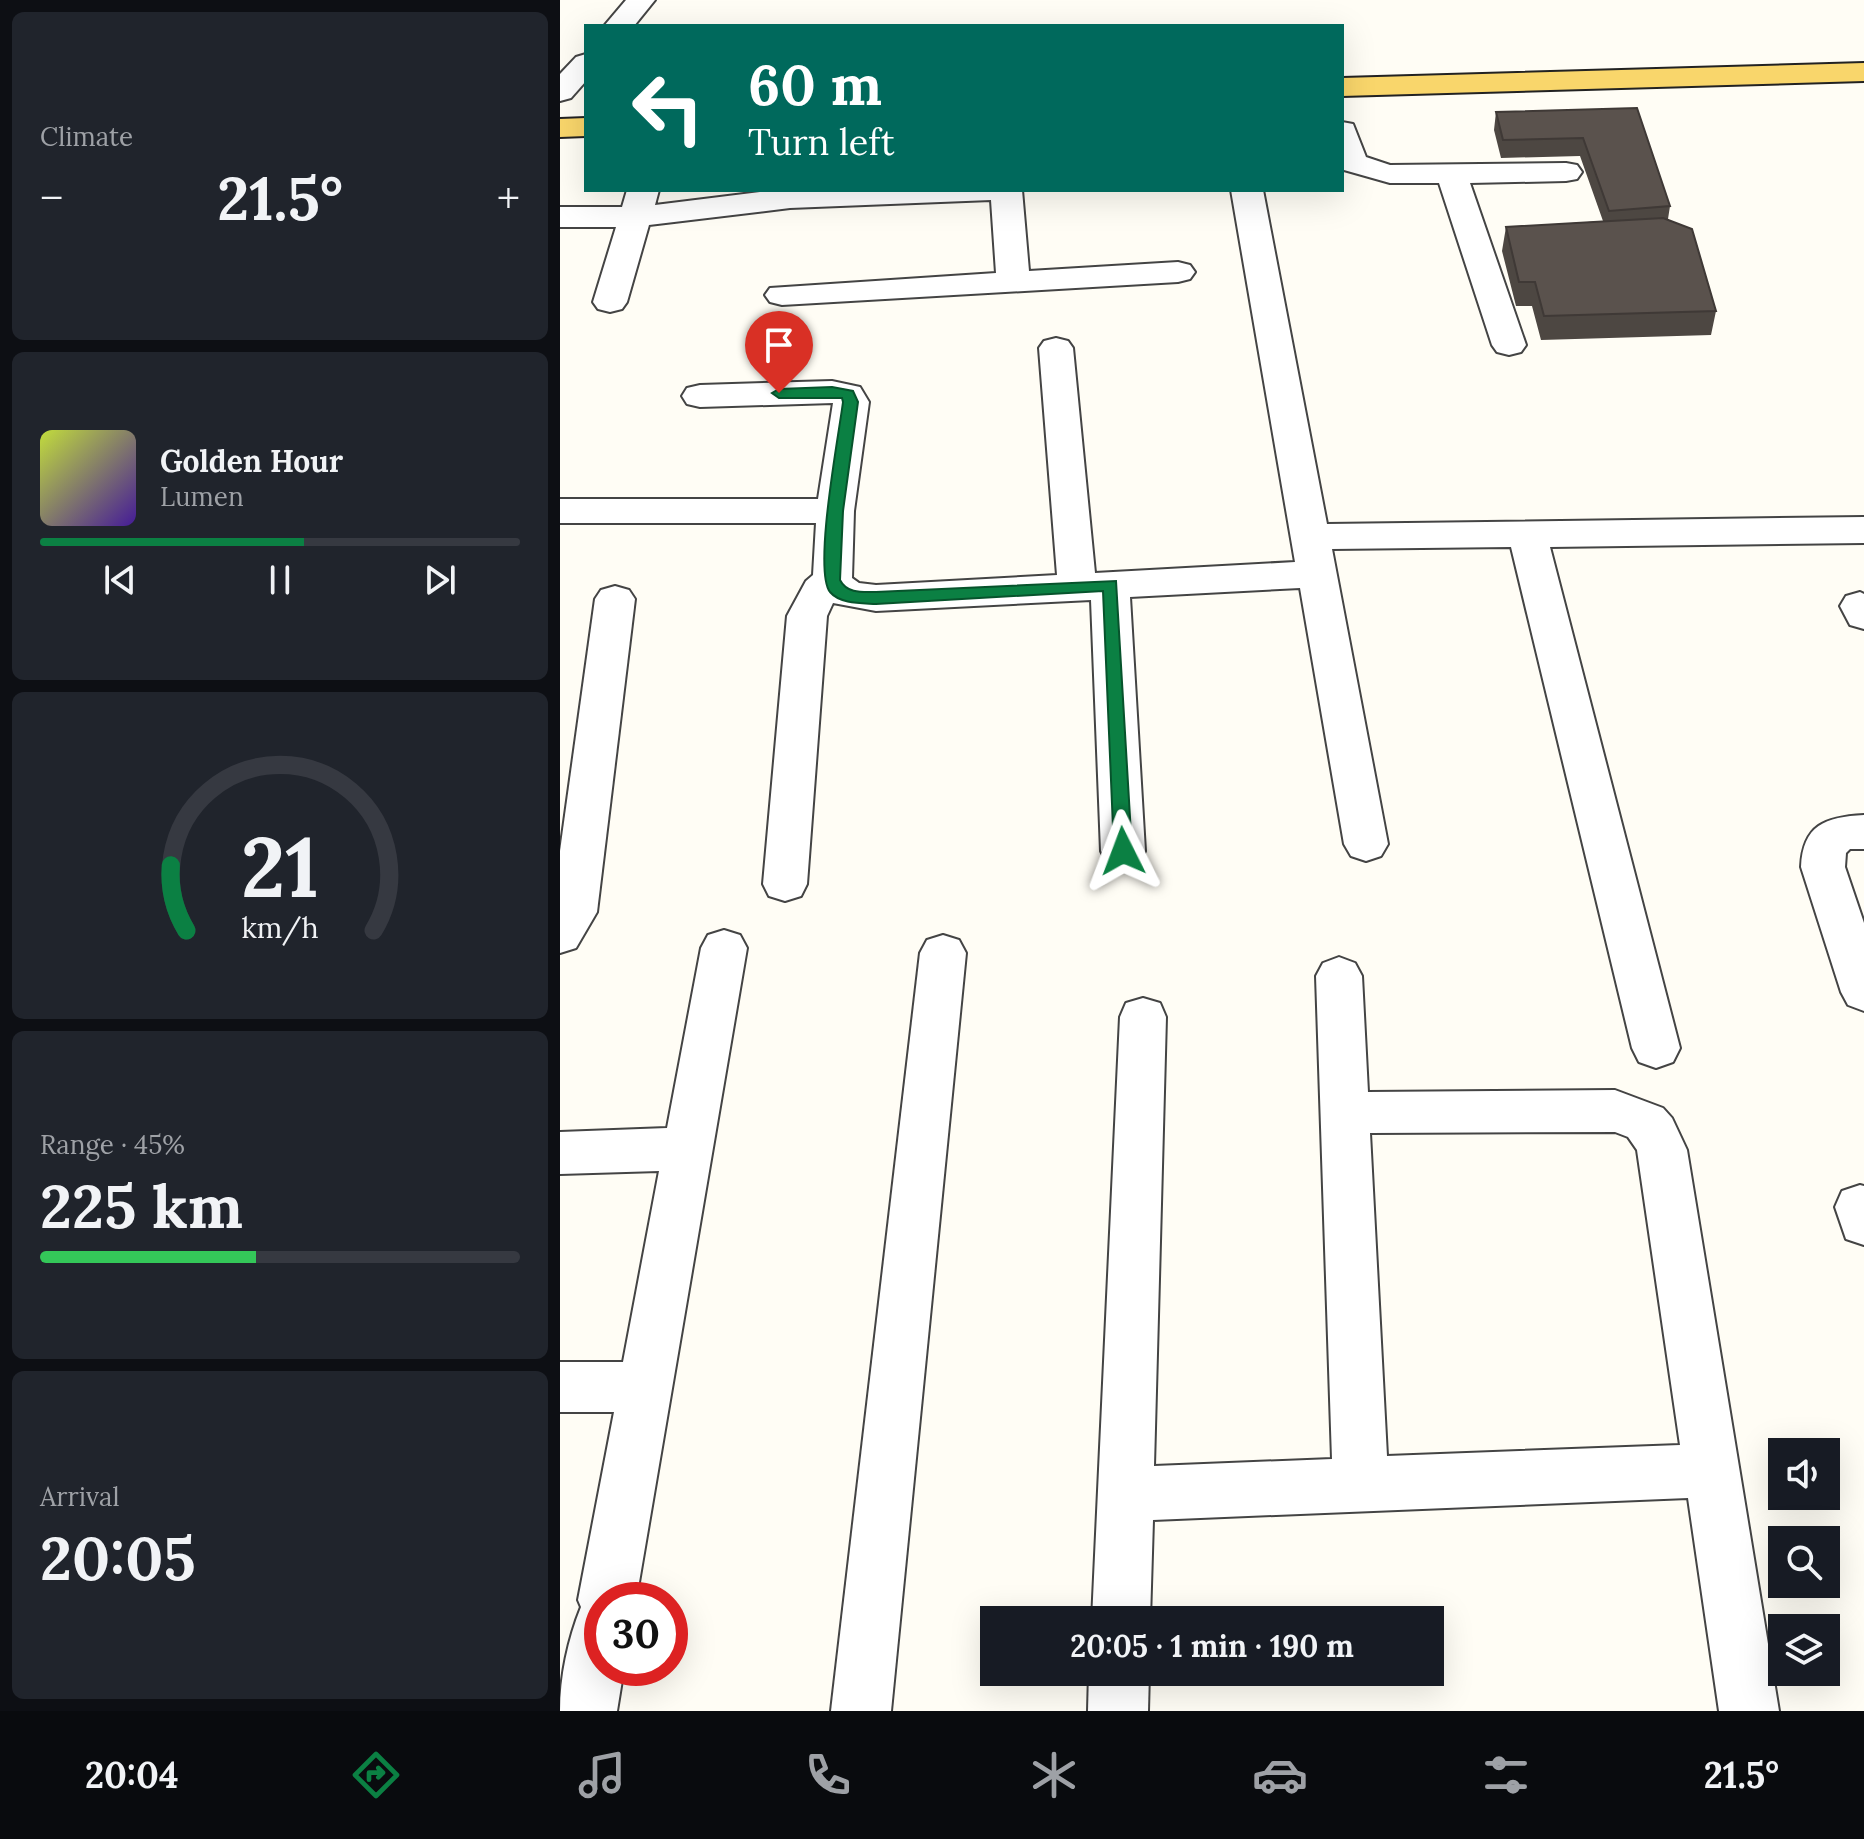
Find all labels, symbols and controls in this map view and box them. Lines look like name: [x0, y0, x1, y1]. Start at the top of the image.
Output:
text: 60 m: [748, 49, 882, 120]
icon: left: [616, 56, 720, 160]
text: Turn left: [748, 119, 895, 165]
text: Climate: [40, 120, 133, 153]
text: 21.5°: [217, 160, 343, 236]
text: −: [40, 170, 63, 226]
text: +: [497, 170, 520, 226]
pin: [745, 311, 813, 393]
icon: arrive: [757, 323, 801, 367]
text: Golden Hour: [160, 442, 343, 480]
text: Lumen: [160, 480, 244, 513]
icon: previous: [98, 558, 142, 602]
icon: pause: [258, 558, 302, 602]
icon: next: [418, 558, 462, 602]
position arrow: [1081, 809, 1165, 893]
text: 21: [241, 813, 319, 920]
text: km/h: [241, 910, 319, 947]
text: Range · 45%: [40, 1128, 185, 1161]
text: 225 km: [40, 1168, 243, 1244]
map controls: [1768, 1438, 1840, 1686]
button: sound: [1768, 1438, 1840, 1510]
text: Arrival: [40, 1480, 119, 1513]
text: 20:05: [40, 1520, 196, 1596]
button: search: [1768, 1526, 1840, 1598]
speed limit sign: 30: [584, 1582, 688, 1686]
button: layers: [1768, 1614, 1840, 1686]
text: 20:05 · 1 min · 190 m: [1070, 1627, 1354, 1665]
icon: directions: [348, 1747, 404, 1803]
icon: music: [574, 1747, 630, 1803]
icon: phone: [800, 1747, 856, 1803]
icon: climate: [1026, 1747, 1082, 1803]
icon: car: [1252, 1747, 1308, 1803]
icon: filters: [1478, 1747, 1534, 1803]
text: 20:04: [85, 1752, 179, 1798]
text: 21.5°: [1704, 1752, 1779, 1798]

